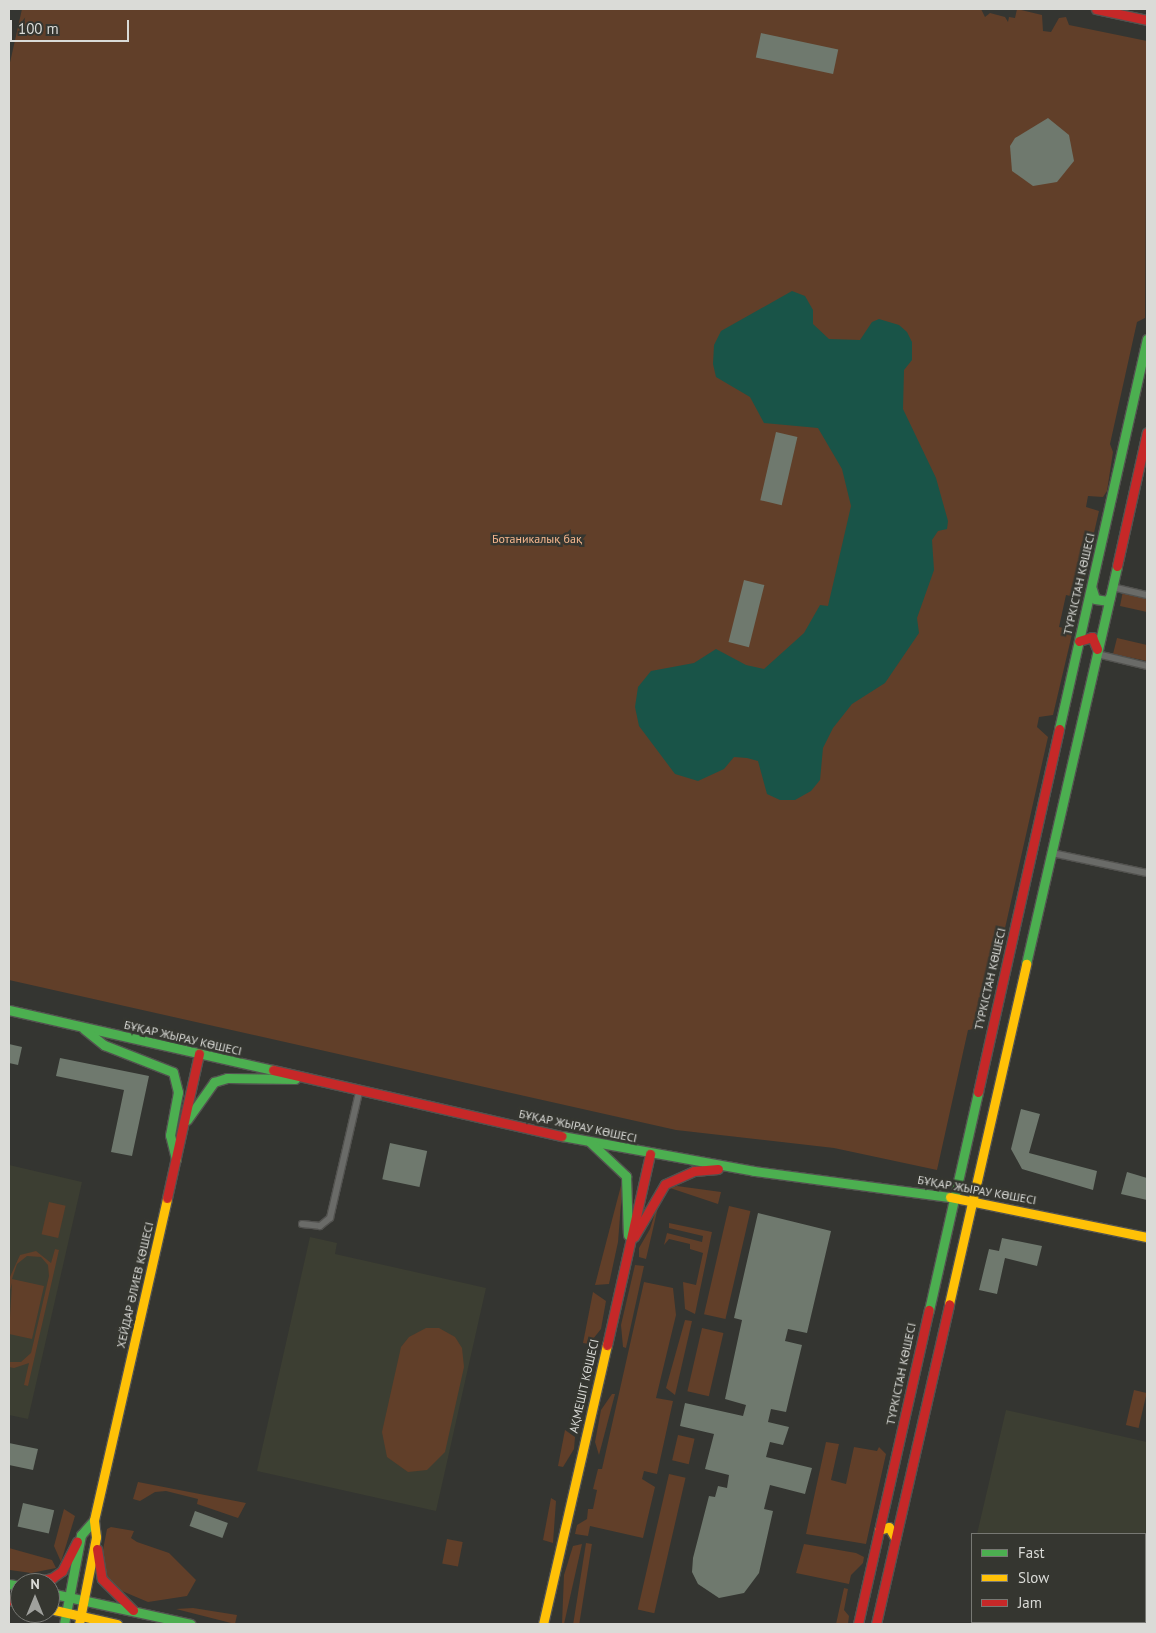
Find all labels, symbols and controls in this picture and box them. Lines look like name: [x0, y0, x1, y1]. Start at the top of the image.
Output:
scale bar: [12, 10, 131, 42]
text: 100 m: [18, 19, 59, 38]
park label: Ботаникалық бақ: [492, 532, 582, 546]
street label: ТҮРКІСТАН КӨШЕСІ: [1060, 532, 1098, 636]
street label: ТҮРКІСТАН КӨШЕСІ: [971, 927, 1009, 1031]
street label: БҰҚАР ЖЫРАУ КӨШЕСІ: [122, 1017, 244, 1059]
street label: БҰҚАР ЖЫРАУ КӨШЕСІ: [517, 1106, 639, 1146]
street label: БҰҚАР ЖЫРАУ КӨШЕСІ: [916, 1172, 1038, 1208]
street label: ХЕЙДАР ӘЛИЕВ КӨШЕСІ: [113, 1220, 157, 1350]
street label: ТҮРКІСТАН КӨШЕСІ: [883, 1321, 919, 1427]
street label: АҚМЕШІТ КӨШЕСІ: [566, 1337, 602, 1435]
legend: [971, 1533, 1146, 1623]
text: Fast: [1018, 1543, 1045, 1562]
text: Slow: [1018, 1568, 1049, 1587]
north arrow: [10, 1573, 60, 1623]
text: N: [30, 1575, 40, 1593]
text: Jam: [1018, 1593, 1042, 1612]

